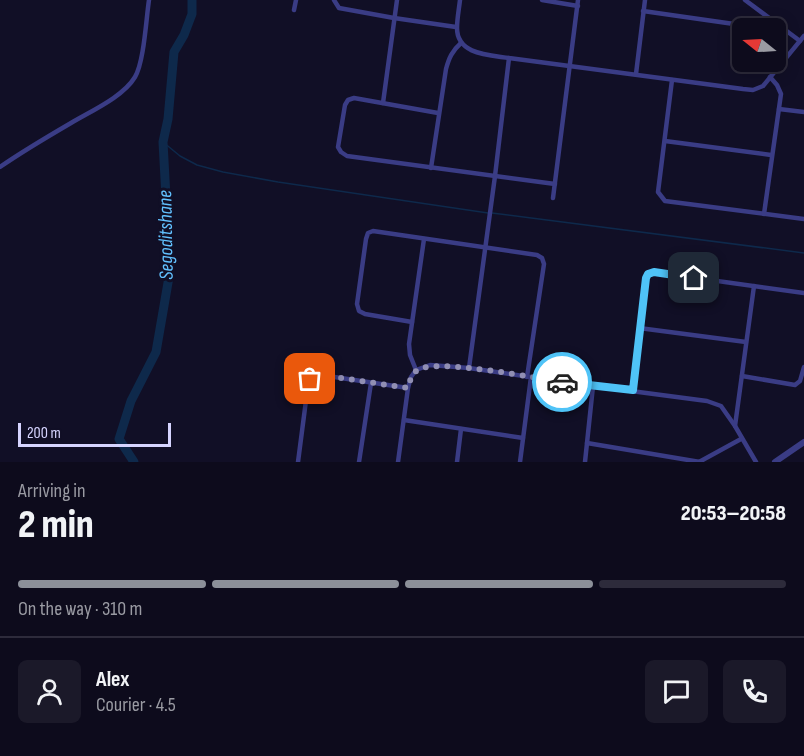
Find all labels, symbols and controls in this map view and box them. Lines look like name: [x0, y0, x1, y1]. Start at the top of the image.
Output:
north arrow: [732, 18, 786, 72]
map controls: [732, 18, 786, 72]
water label: Segoditshane: [153, 190, 179, 280]
pin: [668, 252, 719, 303]
icon: home: [677, 261, 710, 294]
courier: [532, 352, 592, 412]
pin: [284, 353, 335, 404]
icon: bag: [293, 362, 326, 395]
icon: car: [546, 366, 579, 399]
scale bar: [18, 420, 171, 448]
text: 200 m: [27, 424, 61, 443]
text: Arriving in: [18, 479, 86, 503]
text: 20:53–20:58: [681, 500, 786, 527]
text: 2 min: [18, 502, 94, 549]
text: On the way · 310 m: [18, 597, 142, 621]
button: person: [18, 660, 81, 723]
button: chat: [645, 660, 708, 723]
button: phone: [723, 660, 786, 723]
text: Alex: [96, 666, 129, 693]
text: Courier · 4.5: [96, 693, 176, 717]

